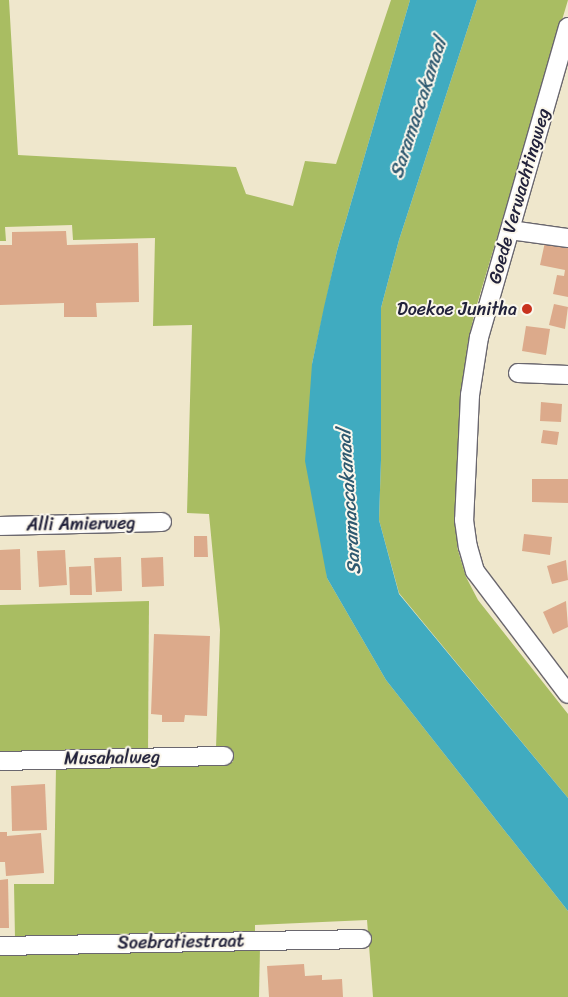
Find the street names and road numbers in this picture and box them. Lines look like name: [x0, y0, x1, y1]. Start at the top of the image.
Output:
street label: Goede Verwachtingweg: [484, 106, 554, 286]
street label: Alli Amierweg: [26, 512, 136, 536]
street label: Musahalweg: [64, 746, 160, 770]
street label: Soebratiestraat: [117, 930, 245, 954]

